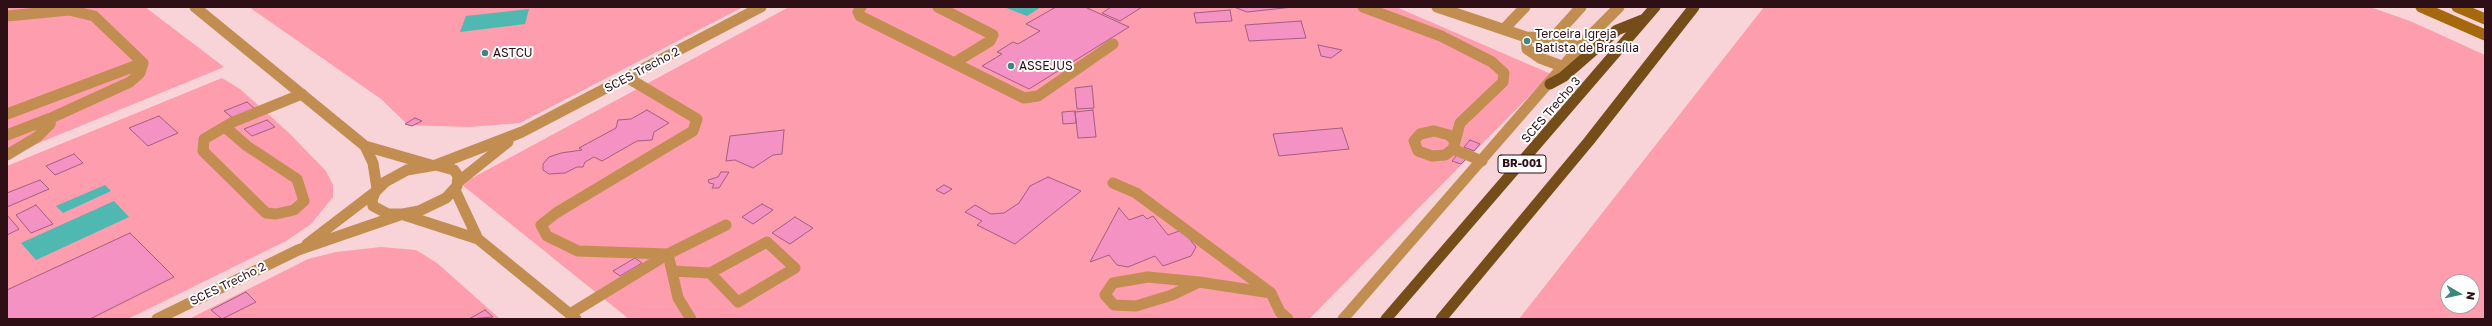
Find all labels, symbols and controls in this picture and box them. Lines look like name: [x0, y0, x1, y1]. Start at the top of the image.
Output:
place label: Terceira Igreja Batista de Brasília: [1535, 27, 1639, 55]
marker: Terceira Igreja Batista de Brasília: [1522, 36, 1532, 46]
street label: SCES Trecho 2: [602, 44, 682, 96]
place label: ASTCU: [493, 46, 533, 60]
marker: ASTCU: [480, 48, 490, 58]
place label: ASSEJUS: [1019, 59, 1073, 73]
marker: ASSEJUS: [1006, 61, 1016, 71]
street label: SCES Trecho 3: [1518, 74, 1584, 146]
road number: BR-001: [1498, 155, 1546, 173]
street label: SCES Trecho 2: [188, 259, 268, 309]
north arrow: [2440, 274, 2480, 314]
text: N: [2464, 291, 2478, 301]

